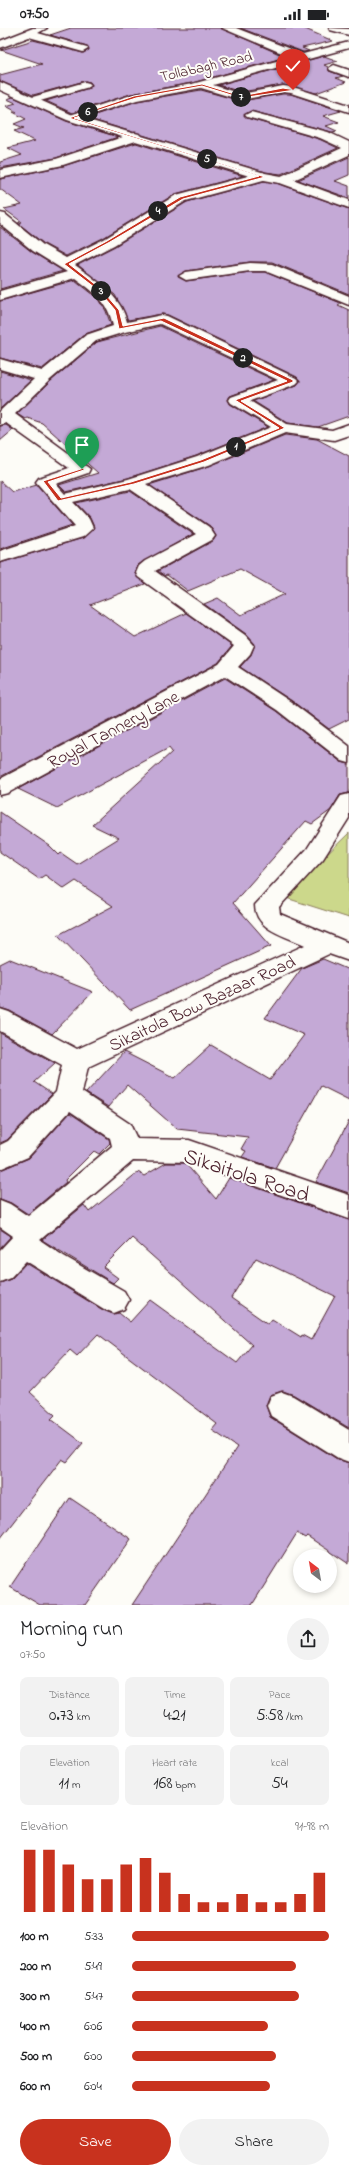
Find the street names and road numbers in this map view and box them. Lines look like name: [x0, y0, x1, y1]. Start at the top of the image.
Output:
street label: Tollabagh Road: [158, 46, 255, 89]
street label: Royal Tannery Lane: [43, 685, 185, 776]
street label: Sikaitola Bow Bazaar Road: [105, 950, 301, 1060]
street label: Sikaitola Road: [179, 1141, 313, 1212]

